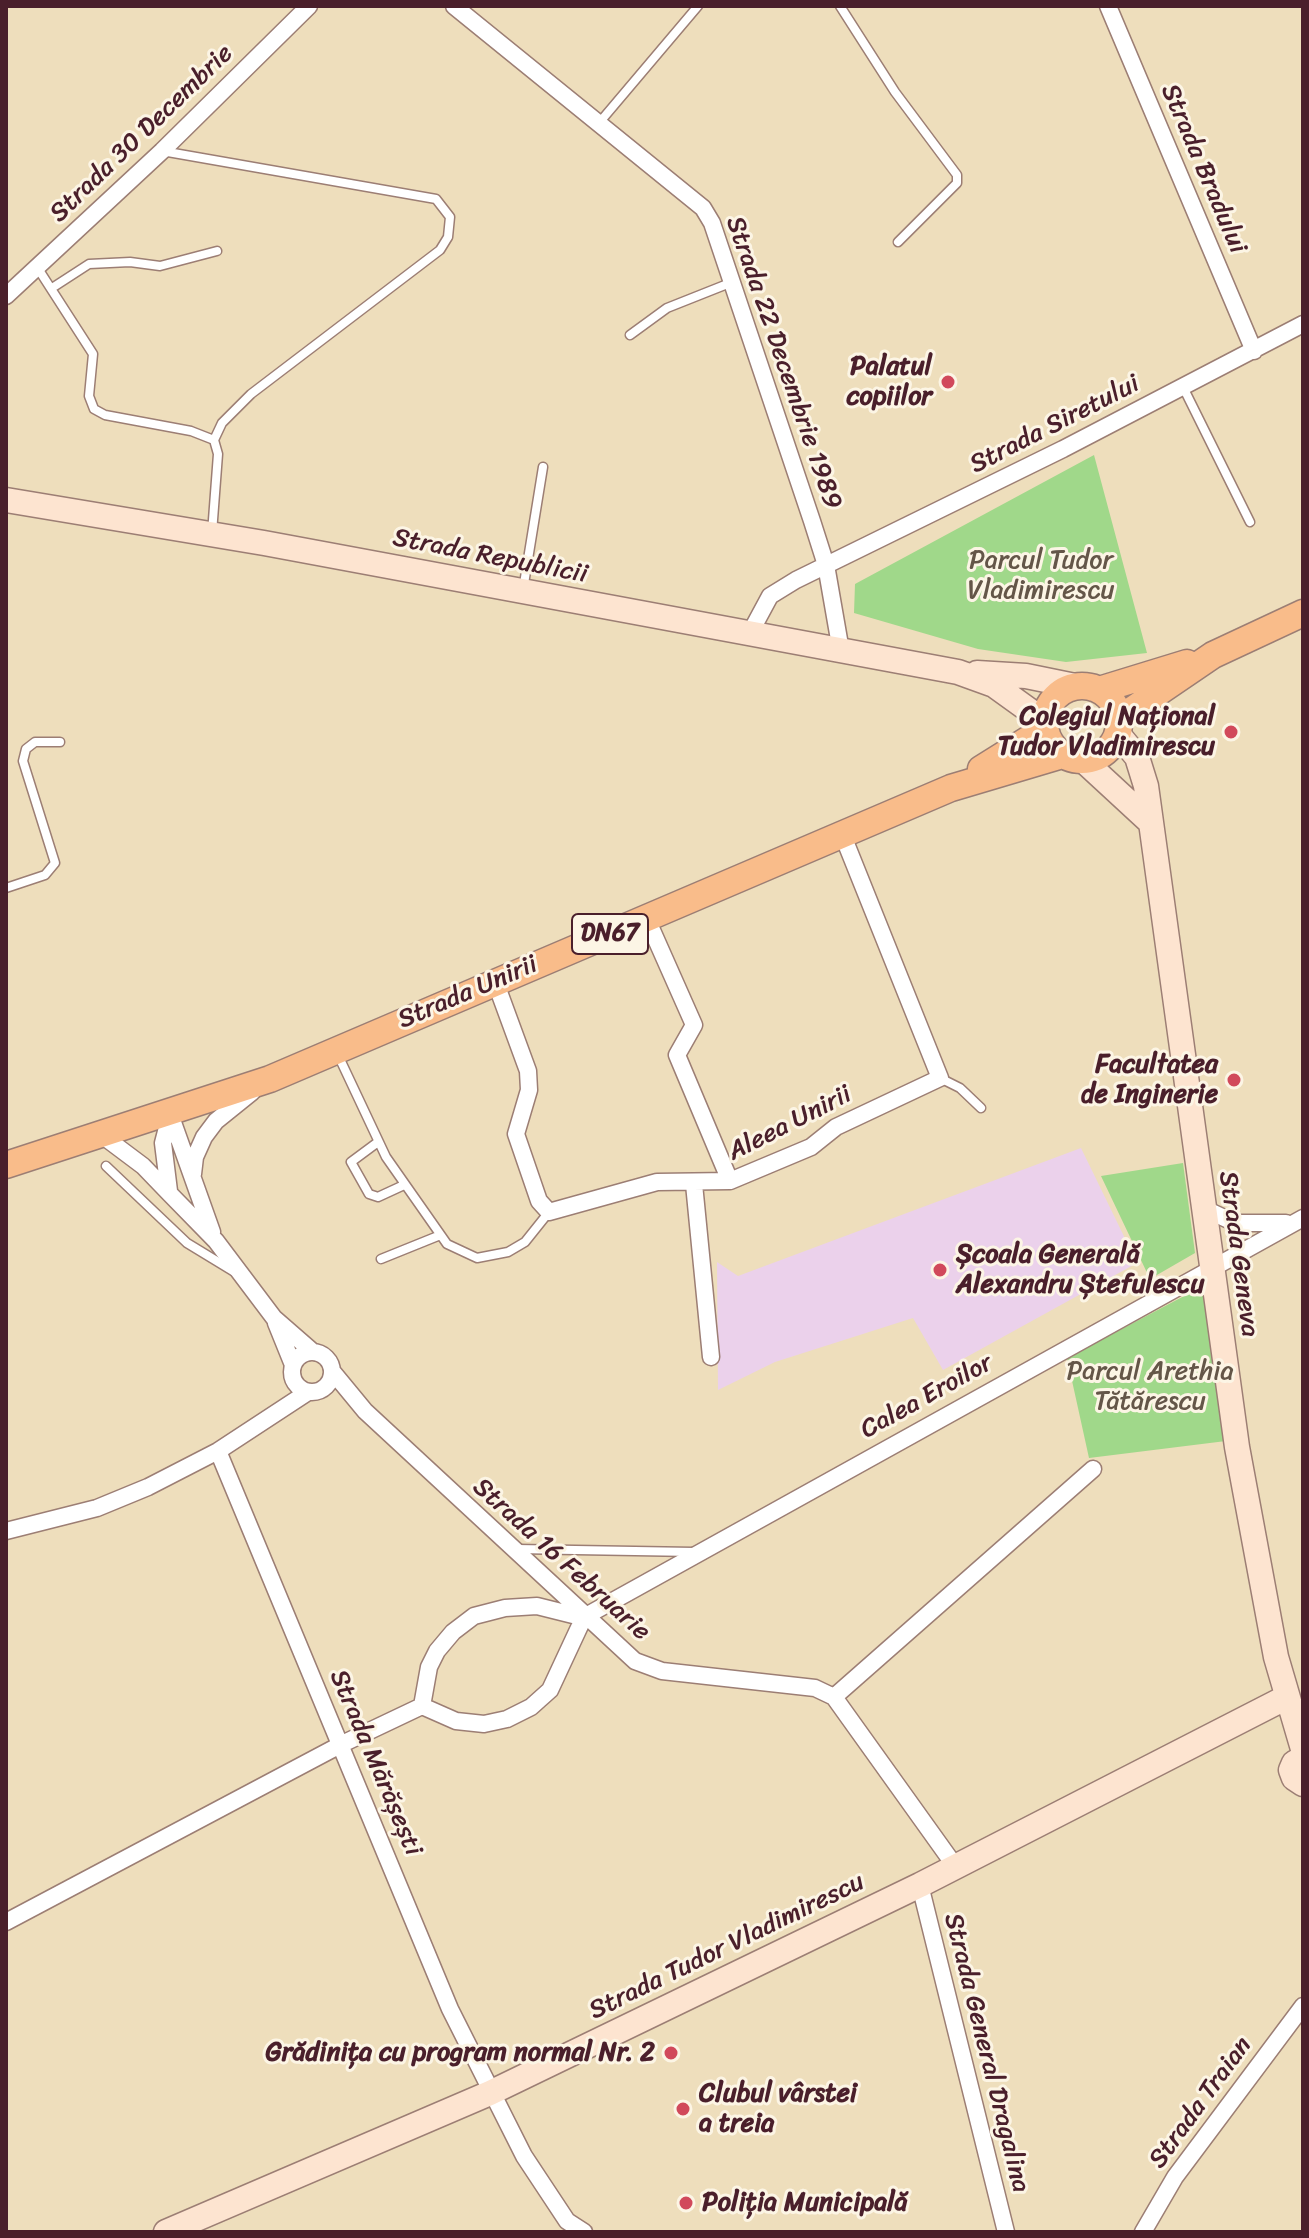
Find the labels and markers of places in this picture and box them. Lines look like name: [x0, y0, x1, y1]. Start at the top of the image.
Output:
place label: Palatul copiilor: [846, 351, 932, 412]
marker: Palatul copiilor: [939, 373, 957, 391]
place label: Colegiul Național Tudor Vladimirescu: [998, 701, 1215, 762]
marker: Colegiul Național Tudor Vladimirescu: [1222, 723, 1240, 741]
place label: Facultatea de Inginerie: [1081, 1049, 1218, 1110]
marker: Facultatea de Inginerie: [1225, 1071, 1243, 1089]
place label: Școala Generală Alexandru Ștefulescu: [956, 1239, 1204, 1300]
marker: Școala Generală Alexandru Ștefulescu: [931, 1261, 949, 1279]
place label: Grădinița cu program normal Nr. 2: [266, 2037, 655, 2069]
marker: Grădinița cu program normal Nr. 2: [662, 2044, 680, 2062]
place label: Clubul vârstei a treia: [699, 2078, 857, 2140]
marker: Clubul vârstei a treia: [674, 2100, 692, 2118]
place label: Poliția Municipală: [702, 2187, 908, 2219]
marker: Poliția Municipală: [677, 2194, 695, 2212]

